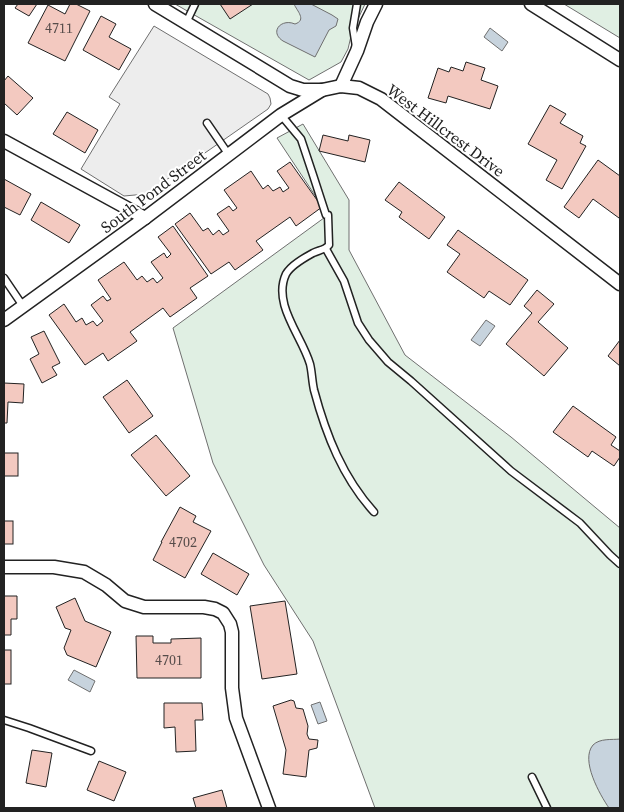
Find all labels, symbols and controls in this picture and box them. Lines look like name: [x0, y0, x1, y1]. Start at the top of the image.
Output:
house number: 4711: [45, 18, 73, 38]
street label: West Hillcrest Drive: [383, 78, 509, 182]
street label: South Pond Street: [96, 144, 211, 238]
house number: 4702: [169, 532, 197, 552]
house number: 4701: [155, 650, 183, 670]

